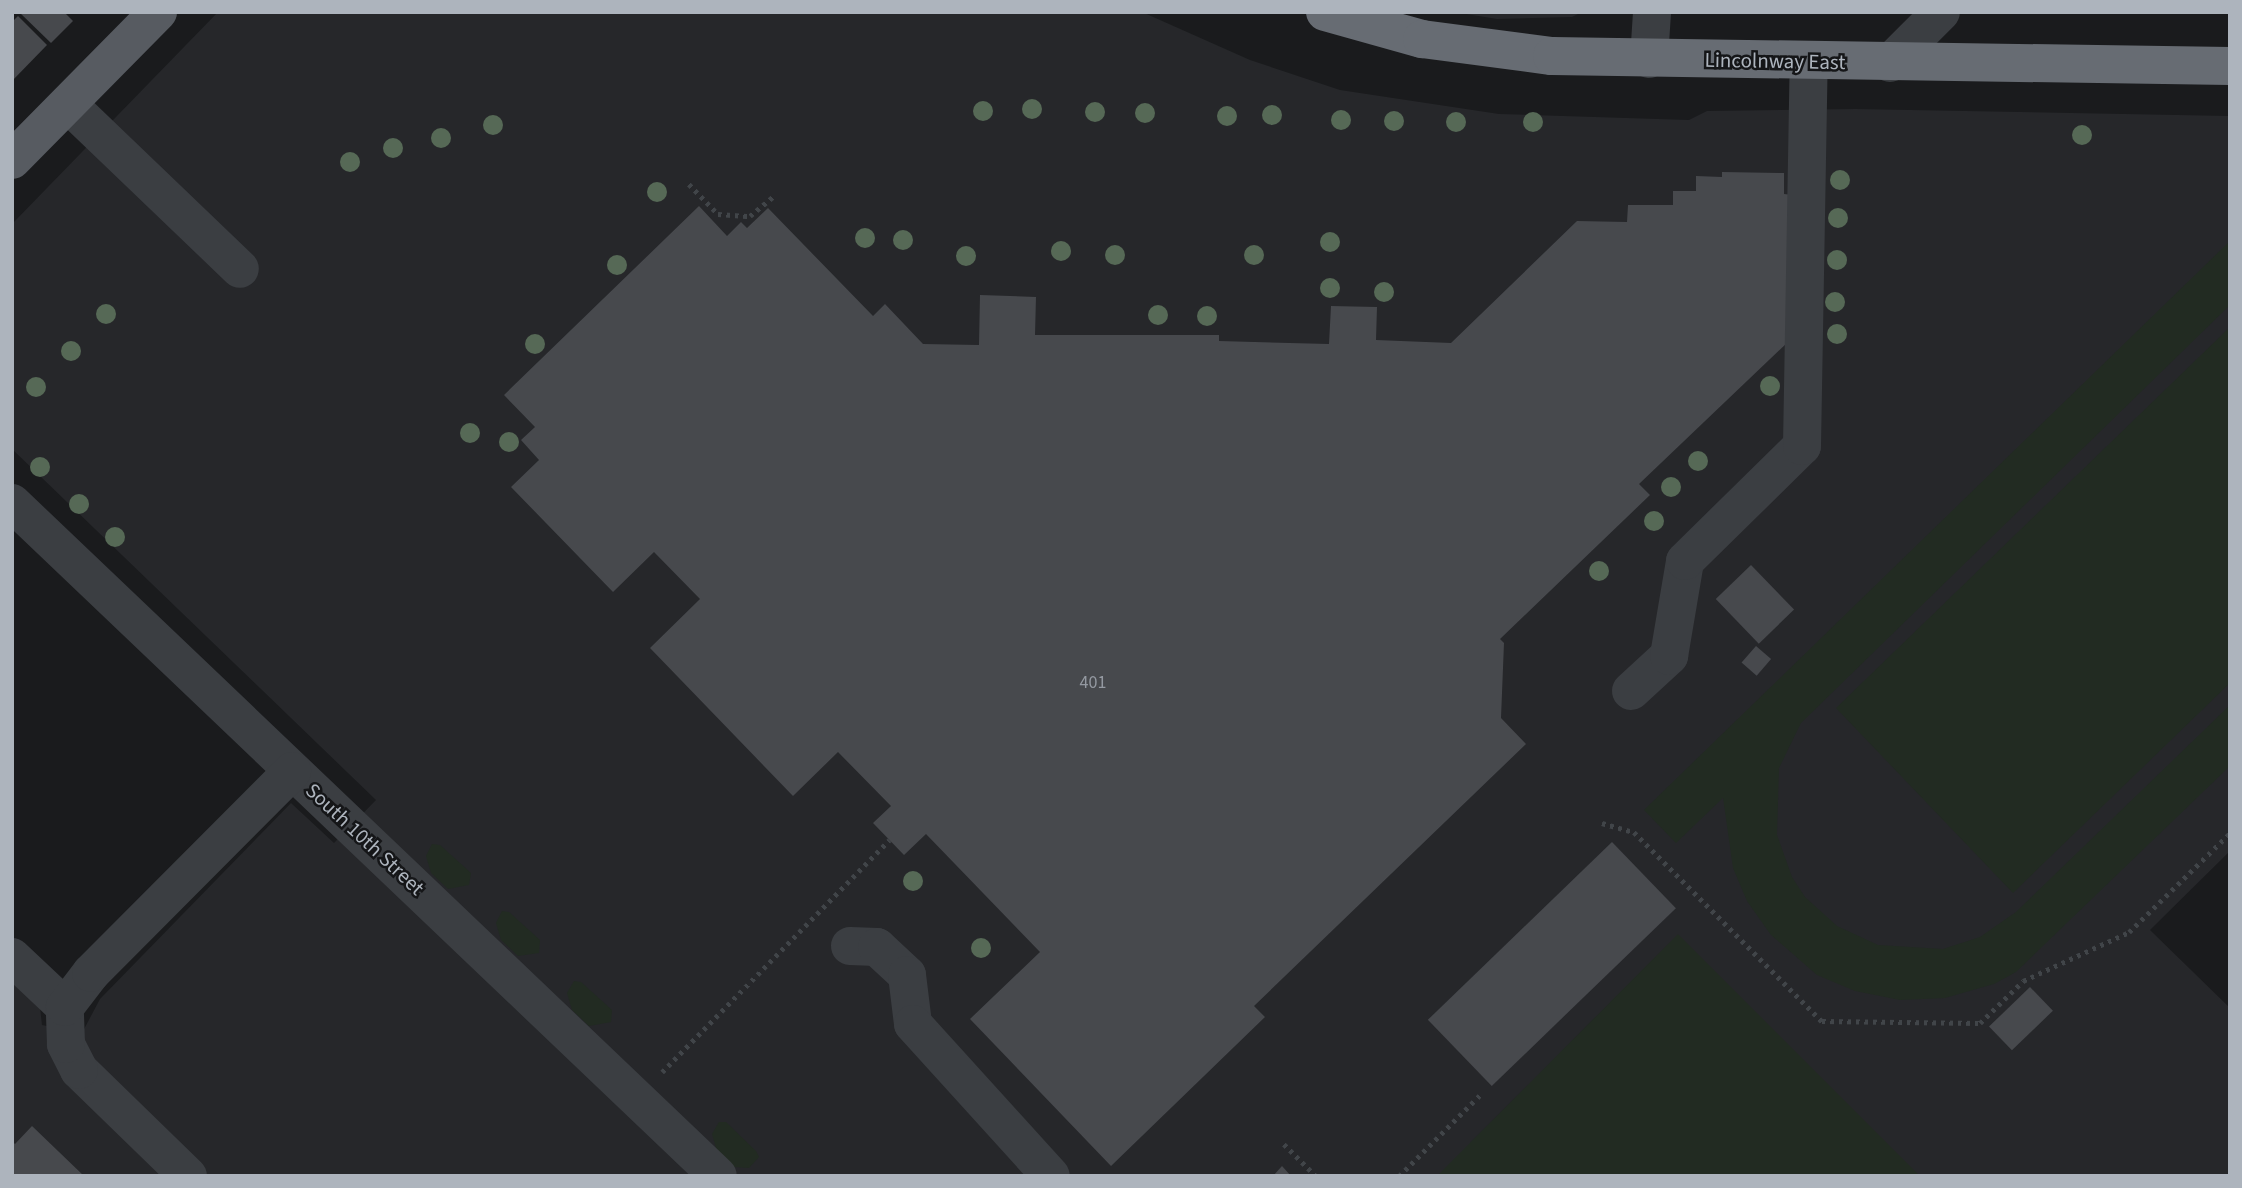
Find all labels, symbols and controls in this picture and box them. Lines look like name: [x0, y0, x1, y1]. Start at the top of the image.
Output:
street label: Lincolnway East: [1704, 47, 1846, 75]
house number: 401: [1080, 672, 1106, 694]
street label: South 10th Street: [300, 778, 430, 900]

